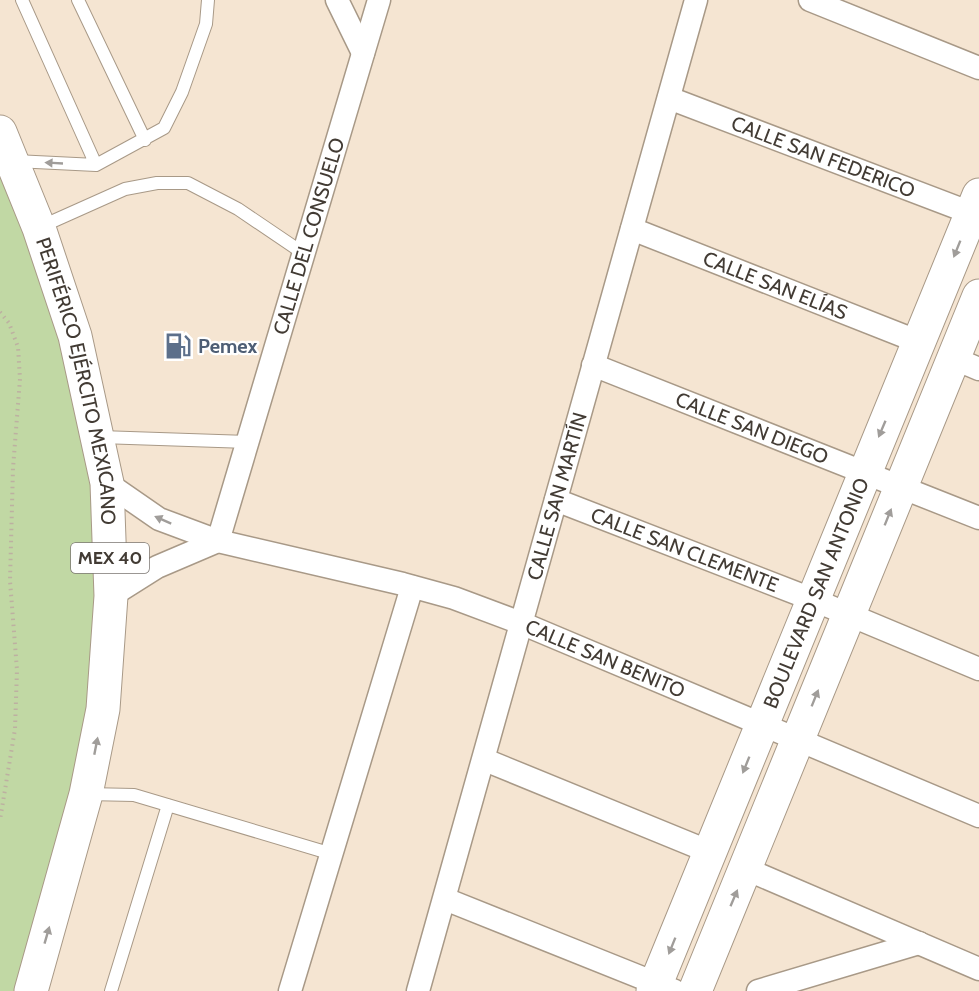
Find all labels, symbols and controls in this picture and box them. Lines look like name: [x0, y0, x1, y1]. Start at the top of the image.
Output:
street label: CALLE SAN FEDERICO: [728, 111, 918, 203]
street label: CALLE DEL CONSUELO: [268, 135, 349, 338]
one-way arrow: [45, 158, 64, 168]
street label: PERIFÉRICO EJÉRCITO MEXICANO: [31, 234, 120, 525]
one-way arrow: [952, 240, 961, 258]
street label: CALLE SAN ELÍAS: [700, 246, 851, 325]
fuel station icon: Pemex: [163, 331, 193, 361]
place label: Pemex: [198, 334, 258, 358]
street label: CALLE SAN DIEGO: [672, 387, 832, 469]
street label: CALLE SAN MARTÍN: [522, 409, 592, 583]
one-way arrow: [877, 420, 886, 438]
street label: BOULEVARD SAN ANTONIO: [758, 474, 874, 712]
street label: CALLE SAN CLEMENTE: [587, 503, 782, 597]
one-way arrow: [883, 508, 893, 526]
one-way arrow: [154, 515, 172, 525]
road number: MEX 40: [71, 543, 149, 573]
street label: CALLE SAN BENITO: [522, 614, 689, 703]
one-way arrow: [811, 689, 820, 707]
one-way arrow: [92, 736, 101, 755]
one-way arrow: [741, 757, 751, 775]
one-way arrow: [729, 890, 738, 907]
one-way arrow: [43, 926, 52, 944]
one-way arrow: [667, 937, 677, 955]

